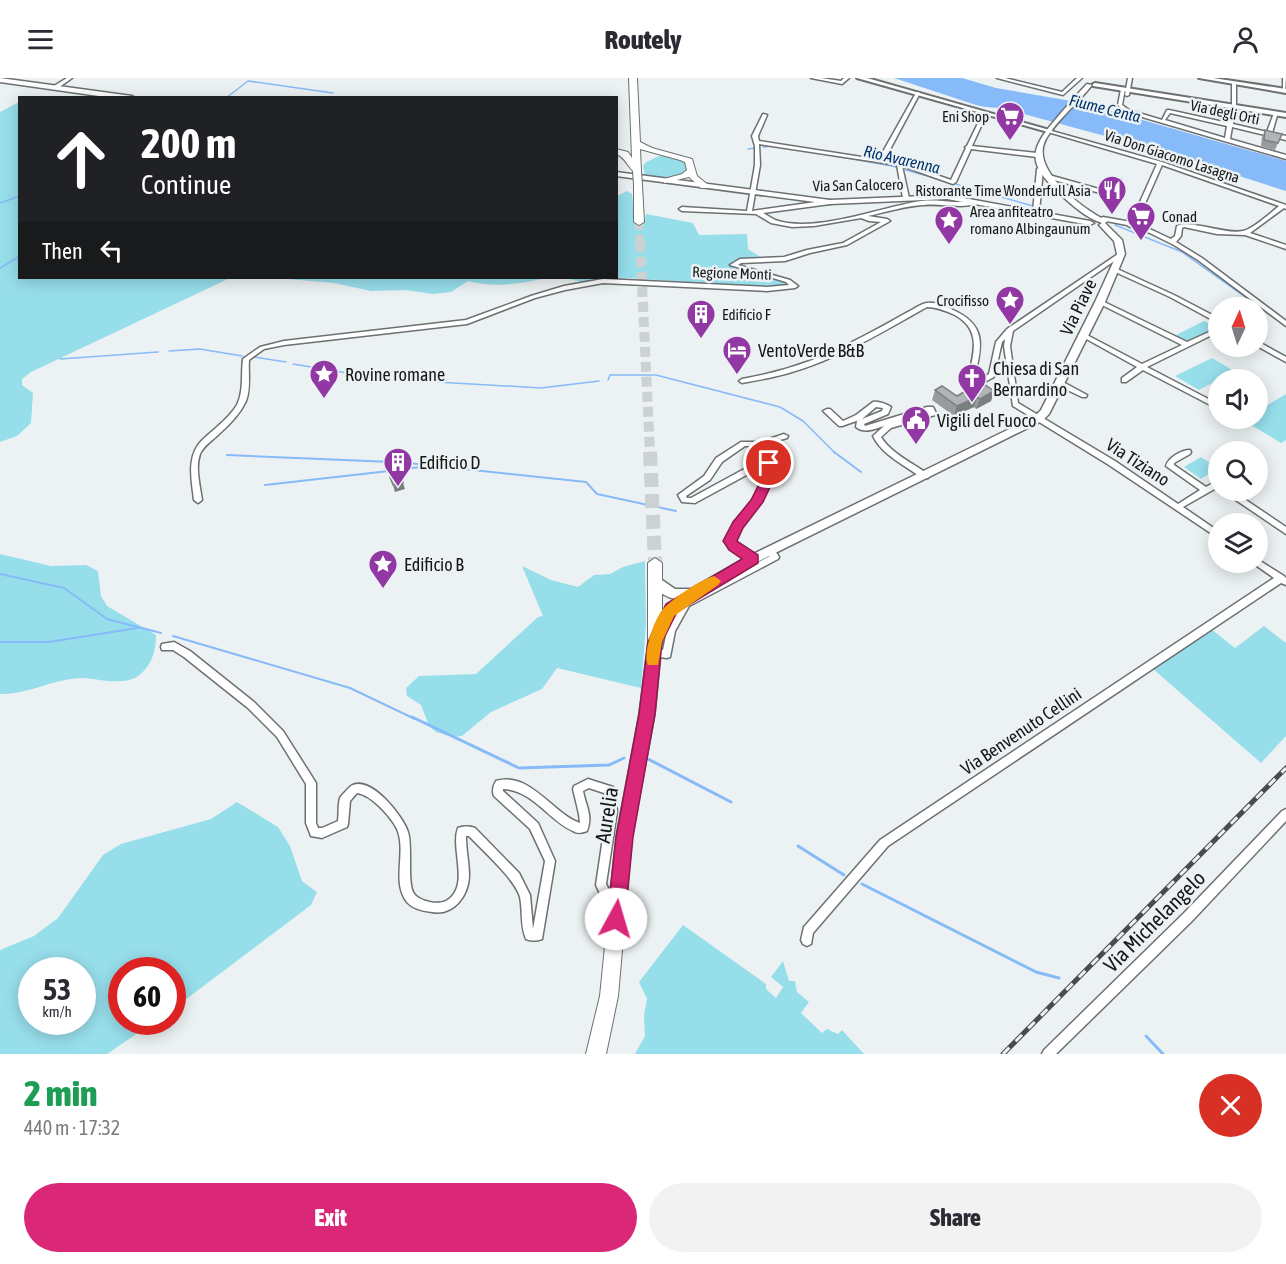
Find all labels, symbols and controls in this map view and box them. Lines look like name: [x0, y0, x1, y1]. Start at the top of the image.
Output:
icon: menu: [24, 23, 57, 56]
icon: person: [1229, 23, 1262, 56]
text: Routely: [604, 24, 682, 55]
water label: Fiume Centa: [1067, 90, 1143, 126]
street label: Via degli Orti: [1189, 96, 1261, 128]
supermarket icon: Eni Shop: [994, 100, 1026, 142]
place label: Eni Shop: [942, 108, 989, 125]
text: 200 m: [141, 119, 236, 167]
icon: ahead: [42, 120, 120, 198]
street label: Via Don Giacomo Lasagna: [1102, 126, 1242, 186]
water label: Rio Avarenna: [862, 142, 942, 177]
text: Continue: [141, 169, 231, 200]
restaurant icon: Ristorante Time Wonderfull Asia: [1096, 174, 1128, 216]
street label: Via San Calocero: [812, 176, 904, 194]
place label: Ristorante Time Wonderfull Asia: [915, 182, 1091, 199]
supermarket icon: Conad: [1125, 200, 1157, 242]
place label: Area anfiteatro romano Albingaunum: [970, 203, 1090, 237]
place icon: Area anfiteatro romano Albingaunum: [933, 204, 965, 246]
place label: Conad: [1162, 208, 1197, 225]
icon: left: [95, 234, 128, 267]
text: Then: [42, 238, 83, 264]
street label: Regione Monti: [692, 263, 772, 283]
street label: Via Piave: [1055, 275, 1101, 339]
place icon: Crocifisso: [994, 284, 1026, 326]
place label: Crocifisso: [937, 292, 989, 309]
north arrow: [1208, 297, 1268, 357]
map controls: [1208, 297, 1268, 573]
building icon: Edificio F: [685, 298, 717, 340]
place label: Edificio F: [722, 306, 771, 323]
hotel icon: VentoVerde B&B: [721, 334, 753, 376]
place label: VentoVerde B&B: [758, 340, 864, 361]
place icon: Rovine romane: [308, 358, 340, 400]
place label: Chiesa di San Bernardino: [993, 358, 1079, 400]
church icon: Chiesa di San Bernardino: [956, 362, 988, 404]
place label: Rovine romane: [345, 364, 445, 385]
button: sound: [1208, 369, 1268, 429]
public building icon: Vigili del Fuoco: [900, 404, 932, 446]
place label: Vigili del Fuoco: [937, 410, 1037, 431]
street label: Via Tiziano: [1102, 434, 1174, 490]
pin: [743, 437, 794, 488]
button: search: [1208, 441, 1268, 501]
building icon: Edificio D: [382, 446, 414, 488]
icon: arrive: [752, 446, 785, 479]
place label: Edificio D: [419, 452, 480, 473]
button: layers: [1208, 513, 1268, 573]
place icon: Edificio B: [367, 548, 399, 590]
place label: Edificio B: [404, 554, 464, 575]
street label: Via Benvenuto Cellini: [957, 683, 1085, 779]
street label: Aurelia: [590, 785, 622, 845]
street label: Via Michelangelo: [1098, 865, 1210, 977]
position arrow: [584, 887, 648, 951]
speed limit sign: 60: [108, 957, 186, 1035]
text: 53: [43, 972, 71, 1006]
text: km/h: [42, 1003, 72, 1020]
text: 2 min: [24, 1072, 98, 1114]
button: close: [1199, 1074, 1262, 1137]
text: 440 m · 17:32: [24, 1116, 120, 1139]
button: Exit: [24, 1183, 637, 1252]
button: Share: [649, 1183, 1262, 1252]

